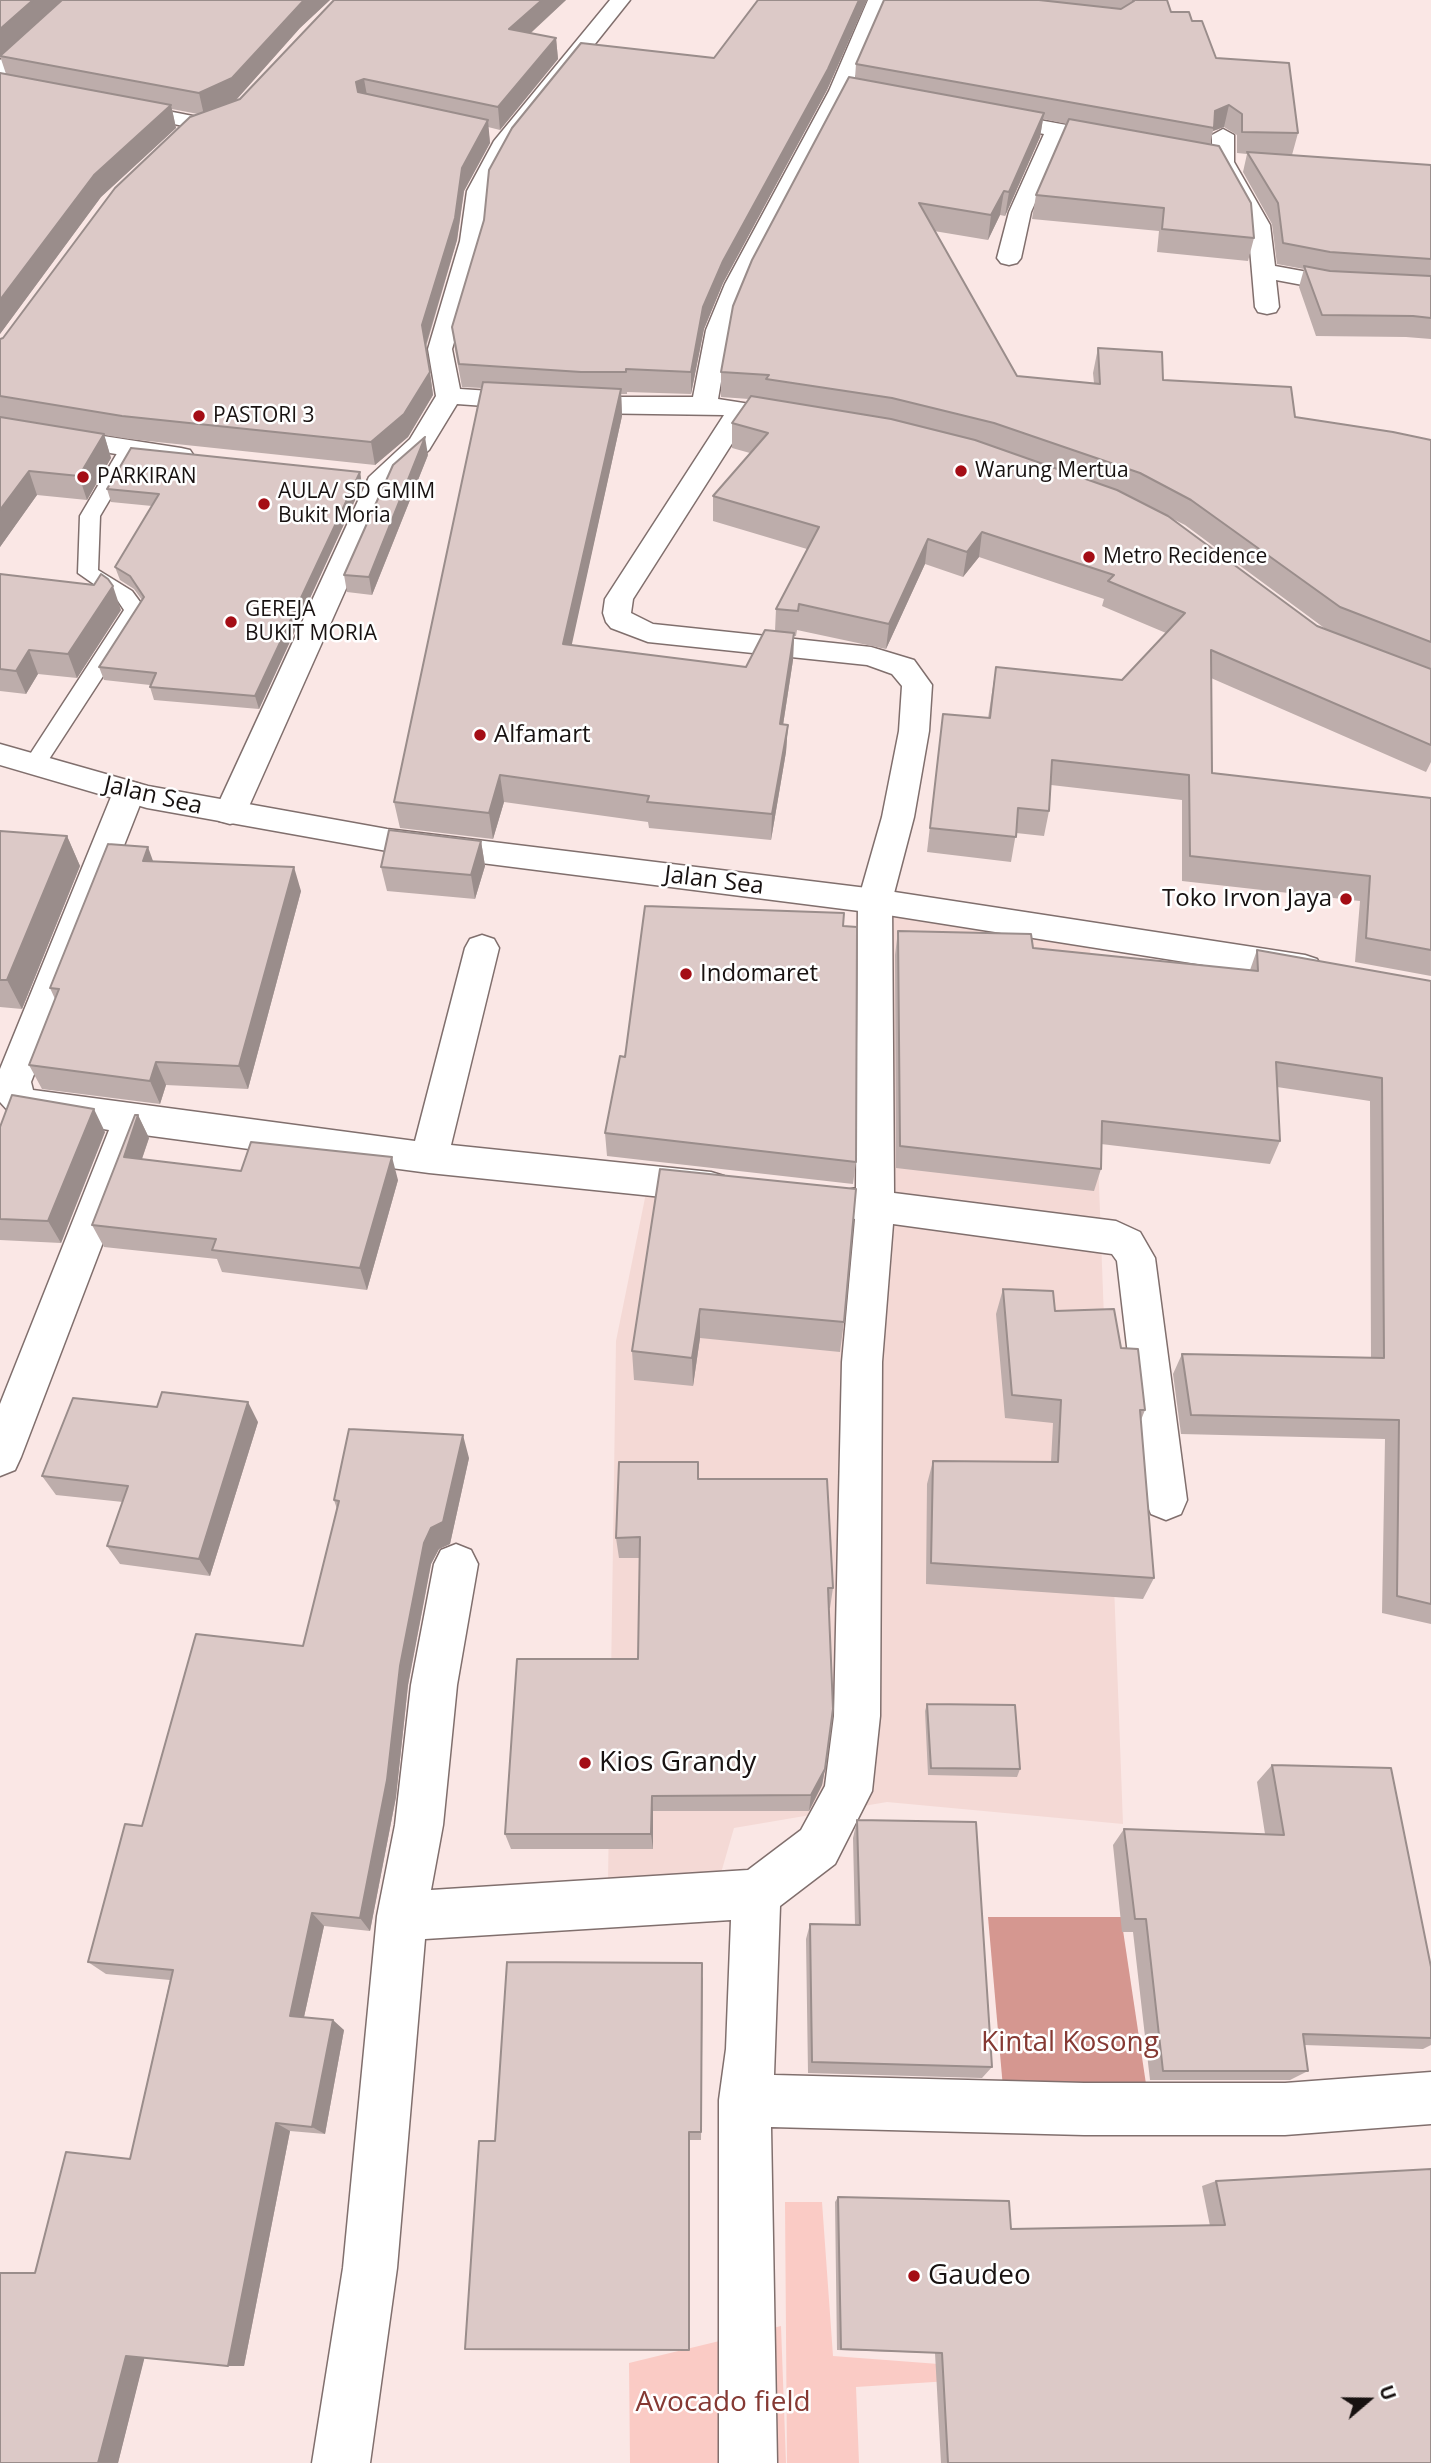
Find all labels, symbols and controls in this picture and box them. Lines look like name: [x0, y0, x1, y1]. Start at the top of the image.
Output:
place label: PASTORI 3: [213, 403, 315, 429]
marker: PASTORI 3: [191, 408, 207, 424]
place label: Warung Mertua: [975, 458, 1129, 484]
marker: Warung Mertua: [953, 463, 969, 479]
place label: PARKIRAN: [97, 464, 197, 490]
marker: PARKIRAN: [75, 469, 91, 485]
place label: AULA/ SD GMIM Bukit Moria: [278, 479, 435, 529]
marker: AULA/ SD GMIM Bukit Moria: [256, 496, 272, 512]
place label: Metro Recidence: [1103, 544, 1267, 570]
marker: Metro Recidence: [1081, 549, 1097, 565]
place label: GEREJA BUKIT MORIA: [245, 597, 377, 647]
marker: GEREJA BUKIT MORIA: [223, 614, 239, 630]
place label: Alfamart: [494, 721, 591, 749]
marker: Alfamart: [472, 727, 488, 743]
street label: Jalan Sea: [101, 771, 205, 821]
street label: Jalan Sea: [663, 861, 765, 901]
place label: Toko Irvon Jaya: [1162, 885, 1332, 913]
marker: Toko Irvon Jaya: [1338, 891, 1354, 907]
place label: Indomaret: [700, 960, 818, 988]
marker: Indomaret: [678, 966, 694, 982]
place label: Kios Grandy: [599, 1746, 756, 1780]
marker: Kios Grandy: [577, 1755, 593, 1771]
park label: Kintal Kosong: [981, 2026, 1159, 2060]
place label: Gaudeo: [928, 2259, 1031, 2293]
marker: Gaudeo: [906, 2268, 922, 2284]
north arrow: [1333, 2365, 1403, 2435]
text: U: [1373, 2382, 1402, 2404]
park label: Avocado field: [635, 2386, 811, 2420]

